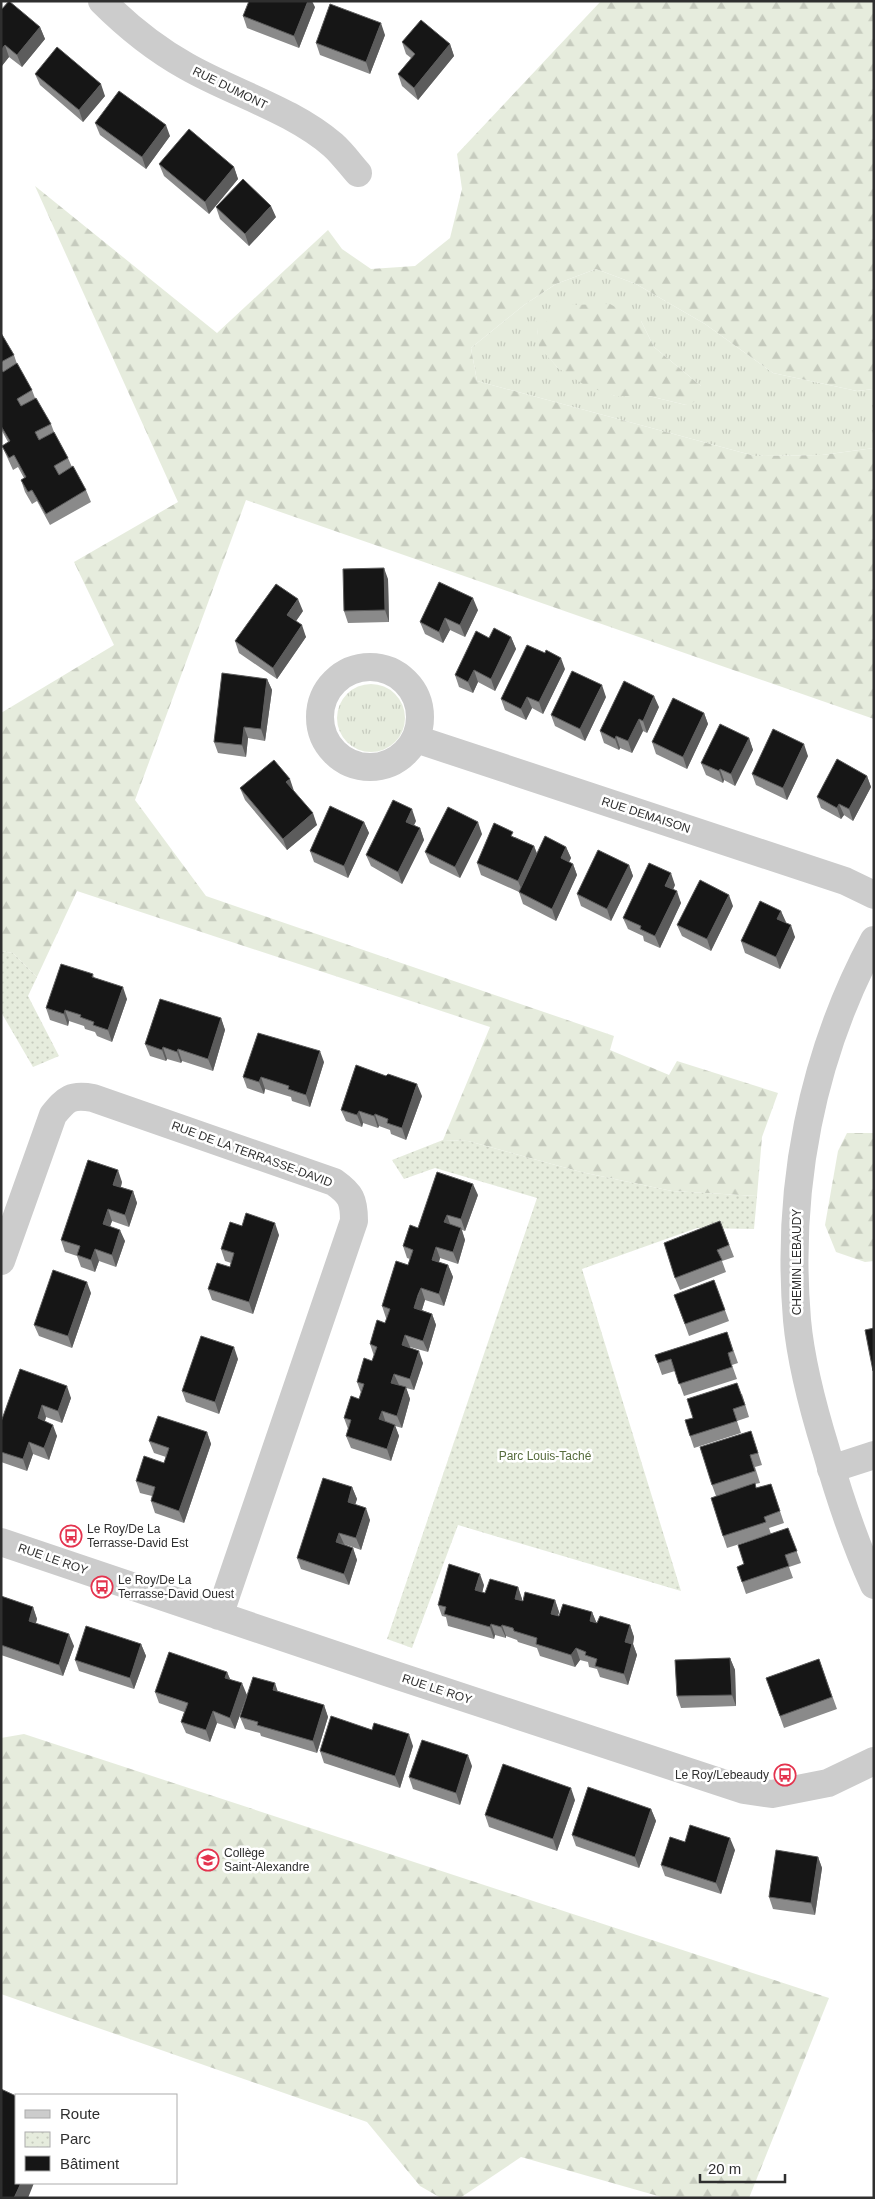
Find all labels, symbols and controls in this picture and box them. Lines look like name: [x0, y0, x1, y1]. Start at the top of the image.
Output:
street label: RUE DUMONT: [190, 64, 270, 112]
street label: RUE DEMAISON: [600, 794, 692, 836]
street label: RUE DE LA TERRASSE-DAVID: [170, 1118, 335, 1190]
street label: CHEMIN LEBAUDY: [790, 1209, 804, 1315]
park label: Parc Louis-Taché: [499, 1449, 592, 1463]
place label: Le Roy/De La Terrasse-David Est: [87, 1522, 189, 1550]
bus stop icon: Le Roy/De La Terrasse-David Est: [59, 1524, 83, 1548]
street label: RUE LE ROY: [16, 1541, 90, 1577]
place label: Le Roy/De La Terrasse-David Ouest: [118, 1573, 235, 1601]
bus stop icon: Le Roy/De La Terrasse-David Ouest: [90, 1575, 114, 1599]
street label: RUE LE ROY: [400, 1671, 474, 1707]
bus stop icon: Le Roy/Lebeaudy: [773, 1763, 797, 1787]
place label: Le Roy/Lebeaudy: [675, 1768, 769, 1782]
place label: Collège Saint-Alexandre: [224, 1846, 310, 1874]
school or university icon: Collège Saint-Alexandre: [196, 1848, 220, 1872]
legend: [15, 2094, 178, 2184]
text: Route: [60, 2105, 100, 2122]
text: Parc: [60, 2130, 91, 2147]
scale bar: [700, 2152, 785, 2184]
text: Bâtiment: [60, 2155, 120, 2172]
text: 20 m: [708, 2160, 741, 2177]

